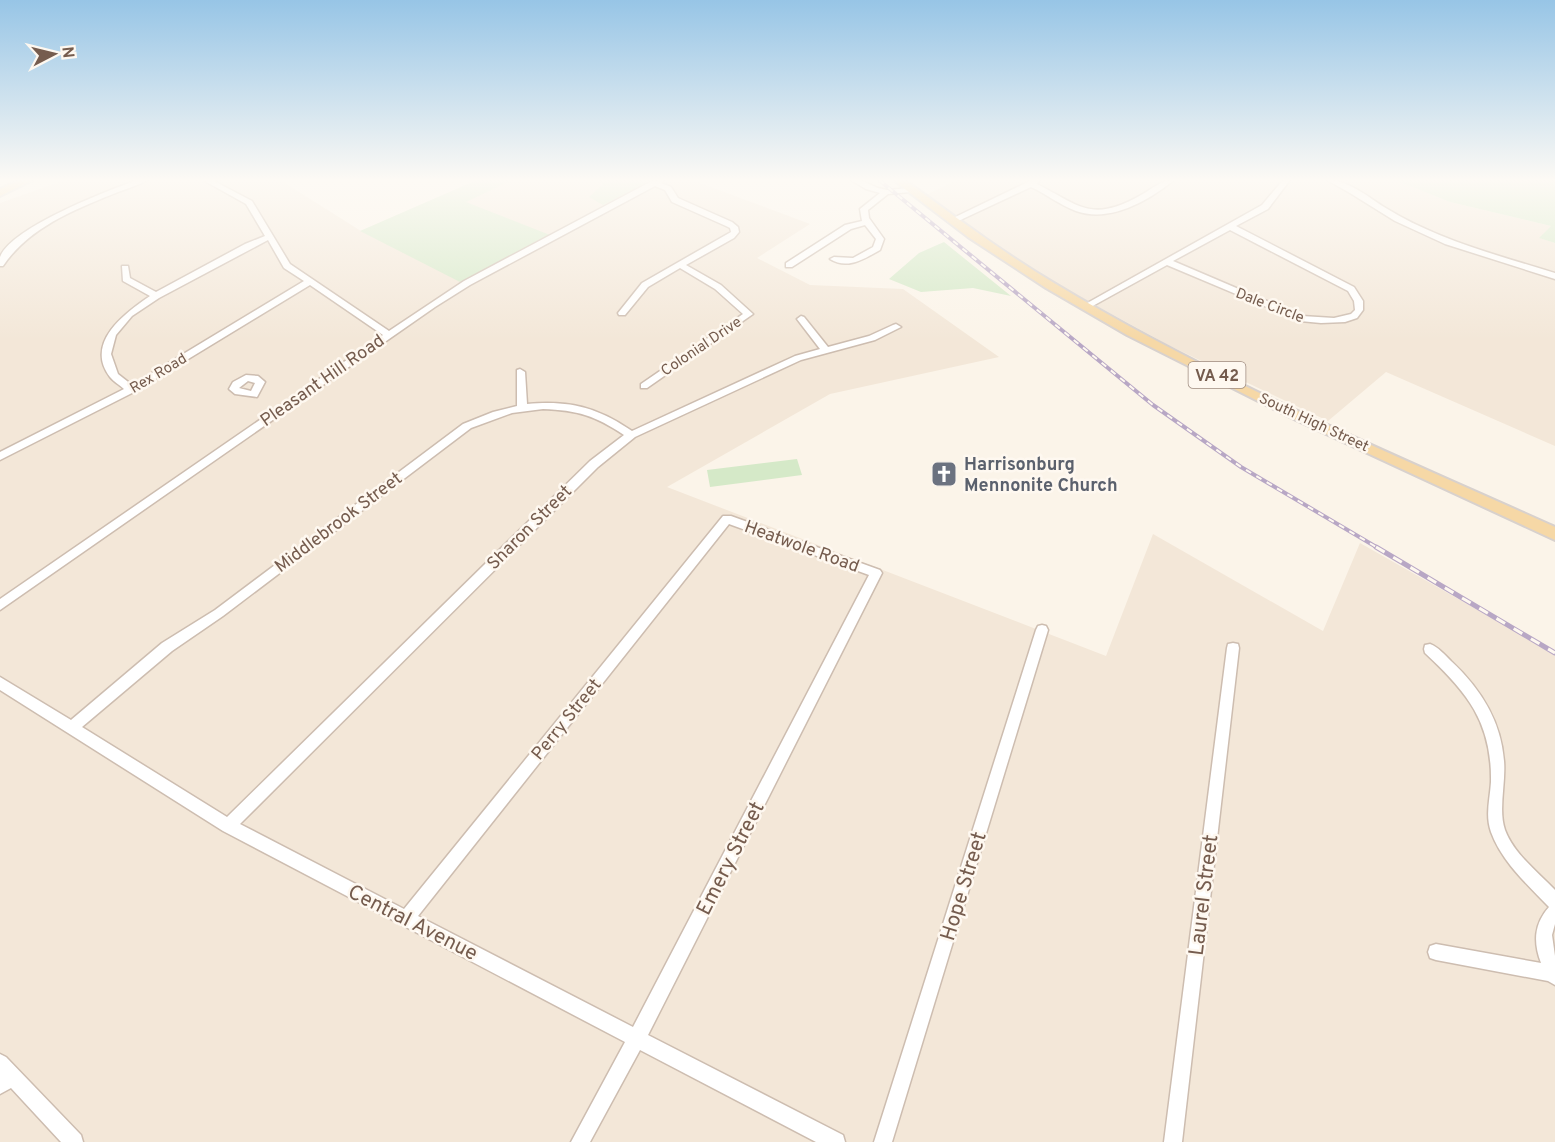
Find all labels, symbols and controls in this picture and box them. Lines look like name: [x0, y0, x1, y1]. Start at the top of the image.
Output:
north arrow: [24, 24, 84, 84]
text: N: [56, 45, 78, 59]
street label: Dale Circle: [1233, 285, 1306, 328]
street label: Colonial Drive: [658, 313, 746, 381]
street label: Pleasant Hill Road: [256, 330, 389, 433]
street label: Rex Road: [127, 350, 191, 399]
road number: VA 42: [1188, 362, 1246, 388]
street label: South High Street: [1255, 390, 1371, 457]
place label: Harrisonburg Mennonite Church: [964, 454, 1118, 498]
church icon: Harrisonburg Mennonite Church: [929, 459, 959, 489]
street label: Middlebrook Street: [270, 468, 407, 579]
street label: Sharon Street: [483, 481, 577, 575]
street label: Heatwole Road: [741, 516, 862, 579]
street label: Perry Street: [527, 674, 607, 766]
street label: Emery Street: [691, 797, 772, 920]
street label: Hope Street: [935, 829, 994, 944]
street label: Laurel Street: [1184, 833, 1225, 957]
street label: Central Avenue: [343, 879, 482, 968]

